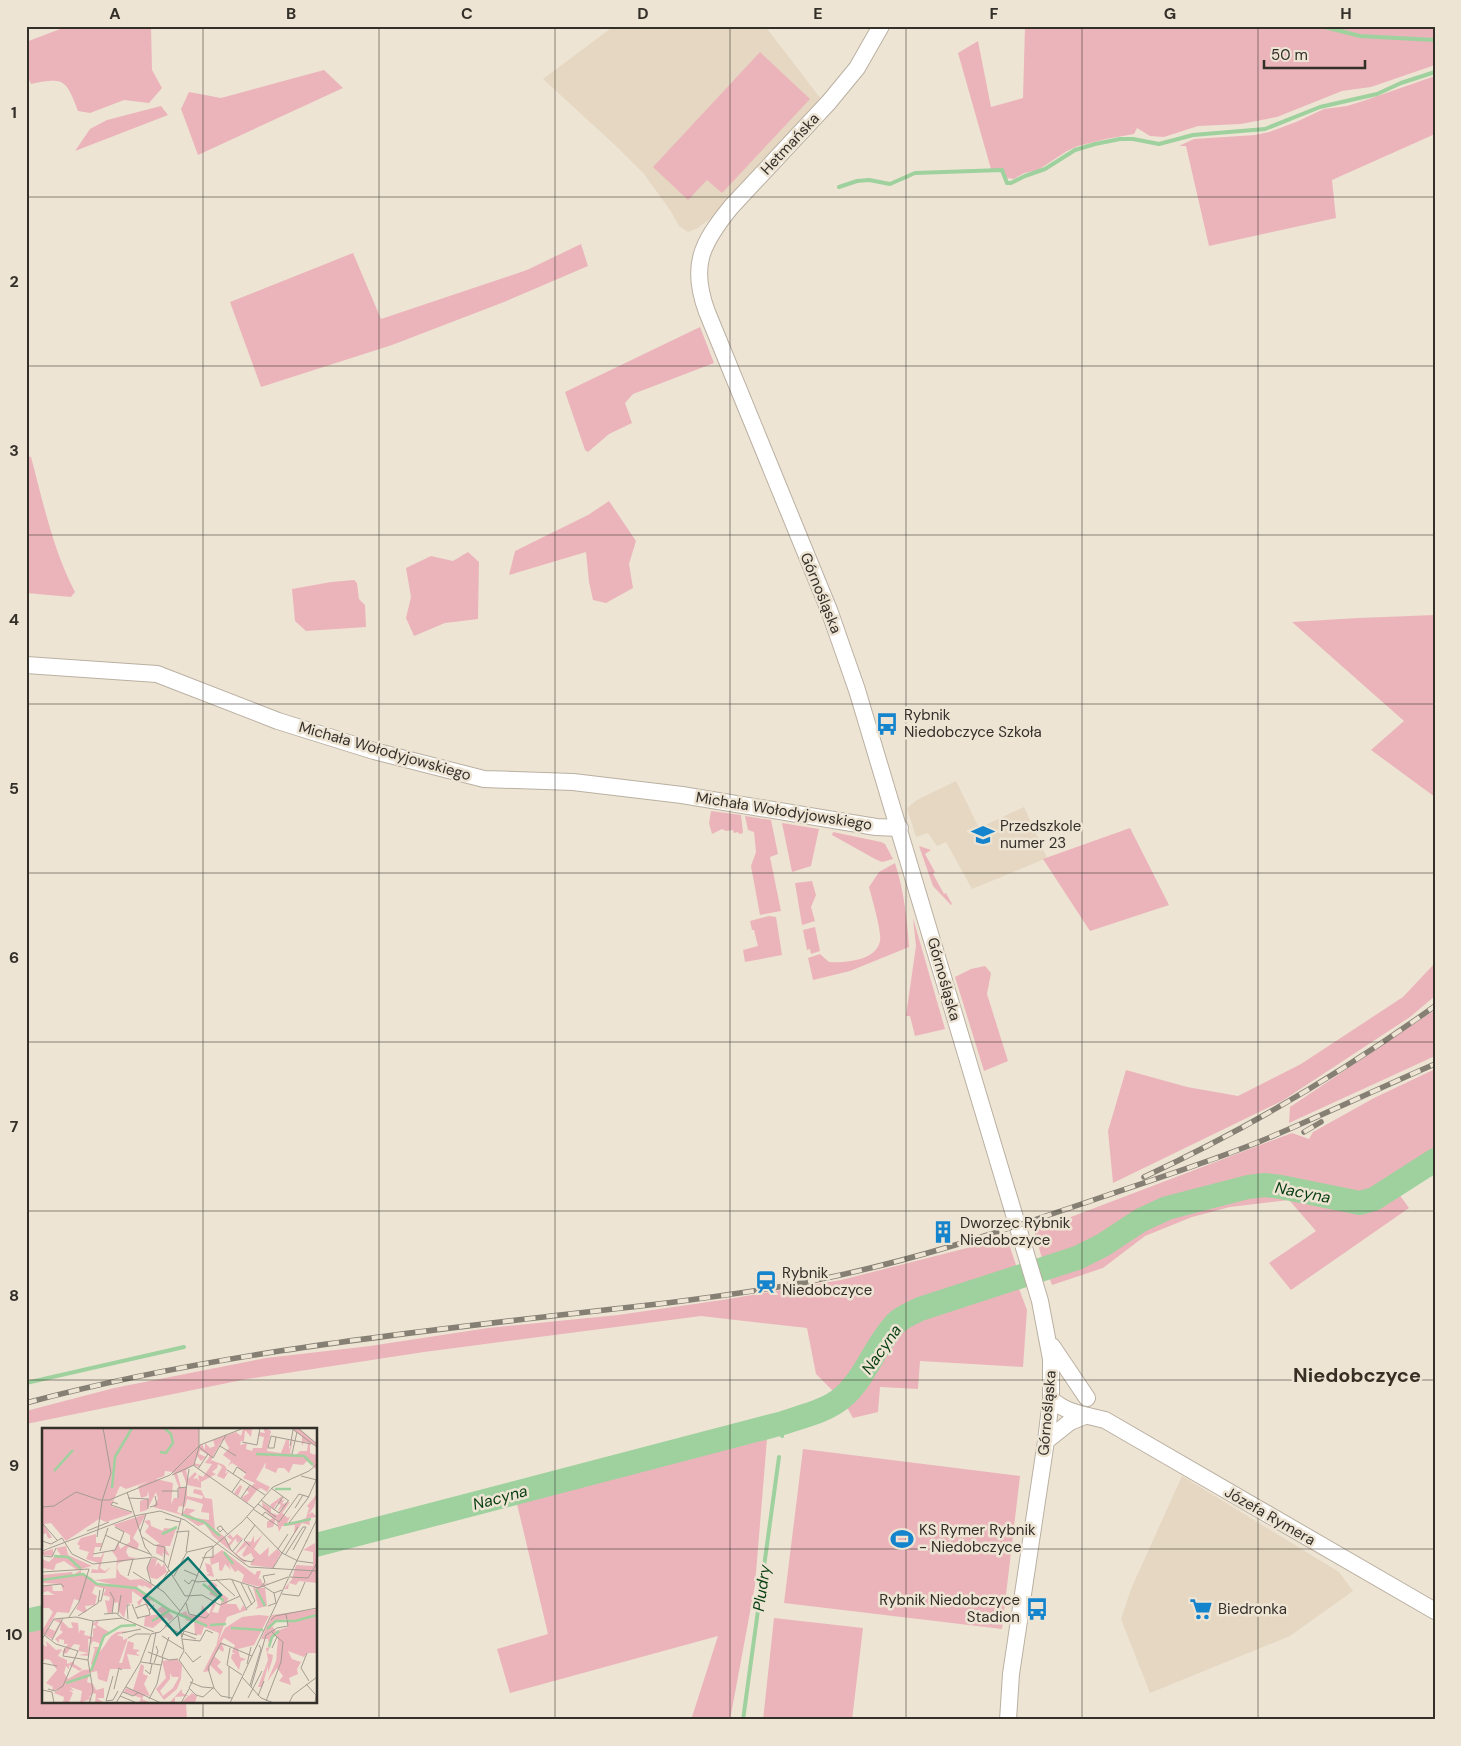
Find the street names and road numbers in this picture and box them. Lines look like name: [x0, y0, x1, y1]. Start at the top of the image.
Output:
street label: Hetmańska: [756, 109, 824, 179]
street label: Górnośląska: [796, 550, 846, 636]
street label: Michała Wołodyjowskiego: [297, 717, 474, 785]
street label: Michała Wołodyjowskiego: [694, 787, 874, 835]
street label: Górnośląska: [923, 935, 965, 1023]
street label: Górnośląska: [1033, 1370, 1061, 1456]
street label: Józefa Rymera: [1221, 1482, 1319, 1550]

